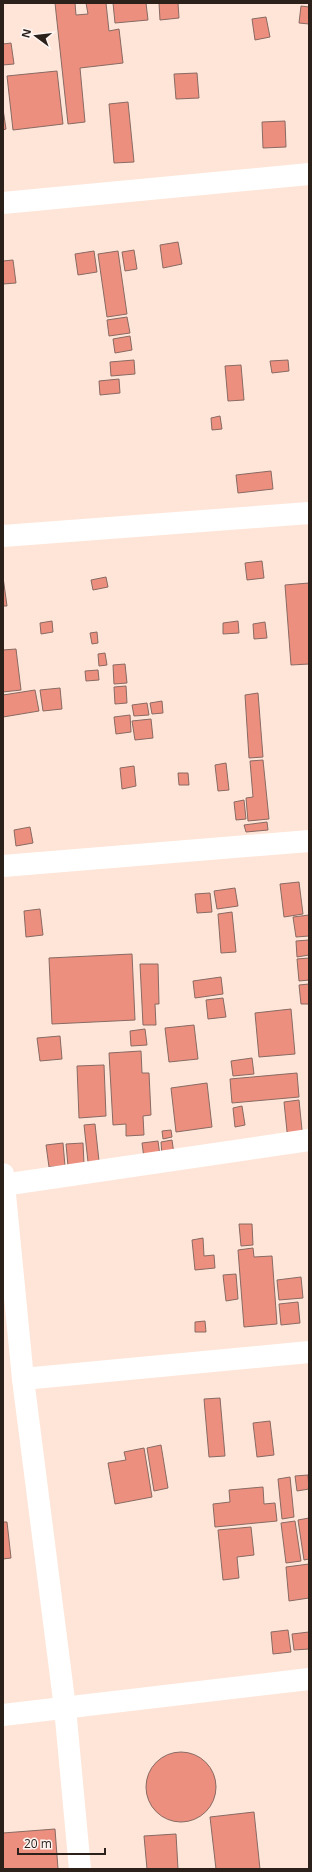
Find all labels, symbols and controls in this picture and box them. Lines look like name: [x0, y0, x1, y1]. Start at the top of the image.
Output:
north arrow: [16, 16, 56, 56]
text: N: [17, 27, 34, 40]
scale bar: [18, 1830, 105, 1856]
text: 20 m: [24, 1835, 52, 1852]

